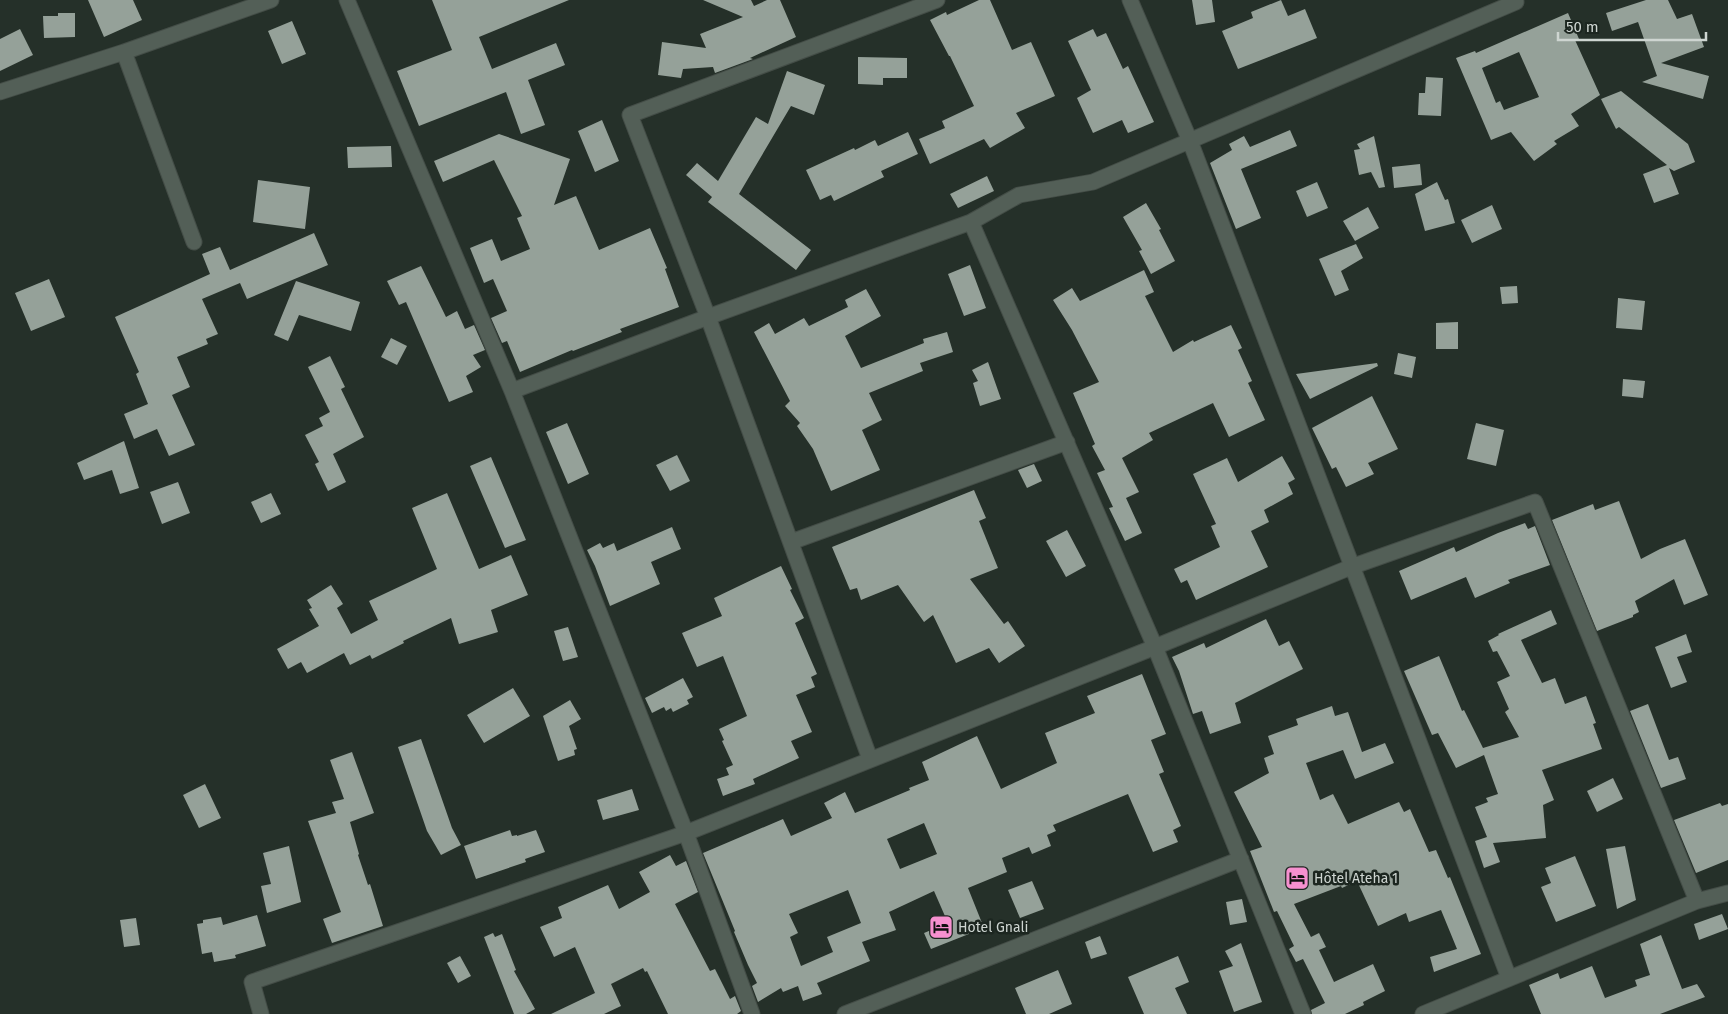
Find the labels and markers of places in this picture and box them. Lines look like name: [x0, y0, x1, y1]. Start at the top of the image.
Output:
hotel icon: Hôtel Ateha 1: [1284, 865, 1310, 891]
place label: Hôtel Ateha 1: [1314, 870, 1398, 887]
hotel icon: Hotel Gnali: [928, 914, 954, 940]
place label: Hotel Gnali: [958, 919, 1029, 936]

